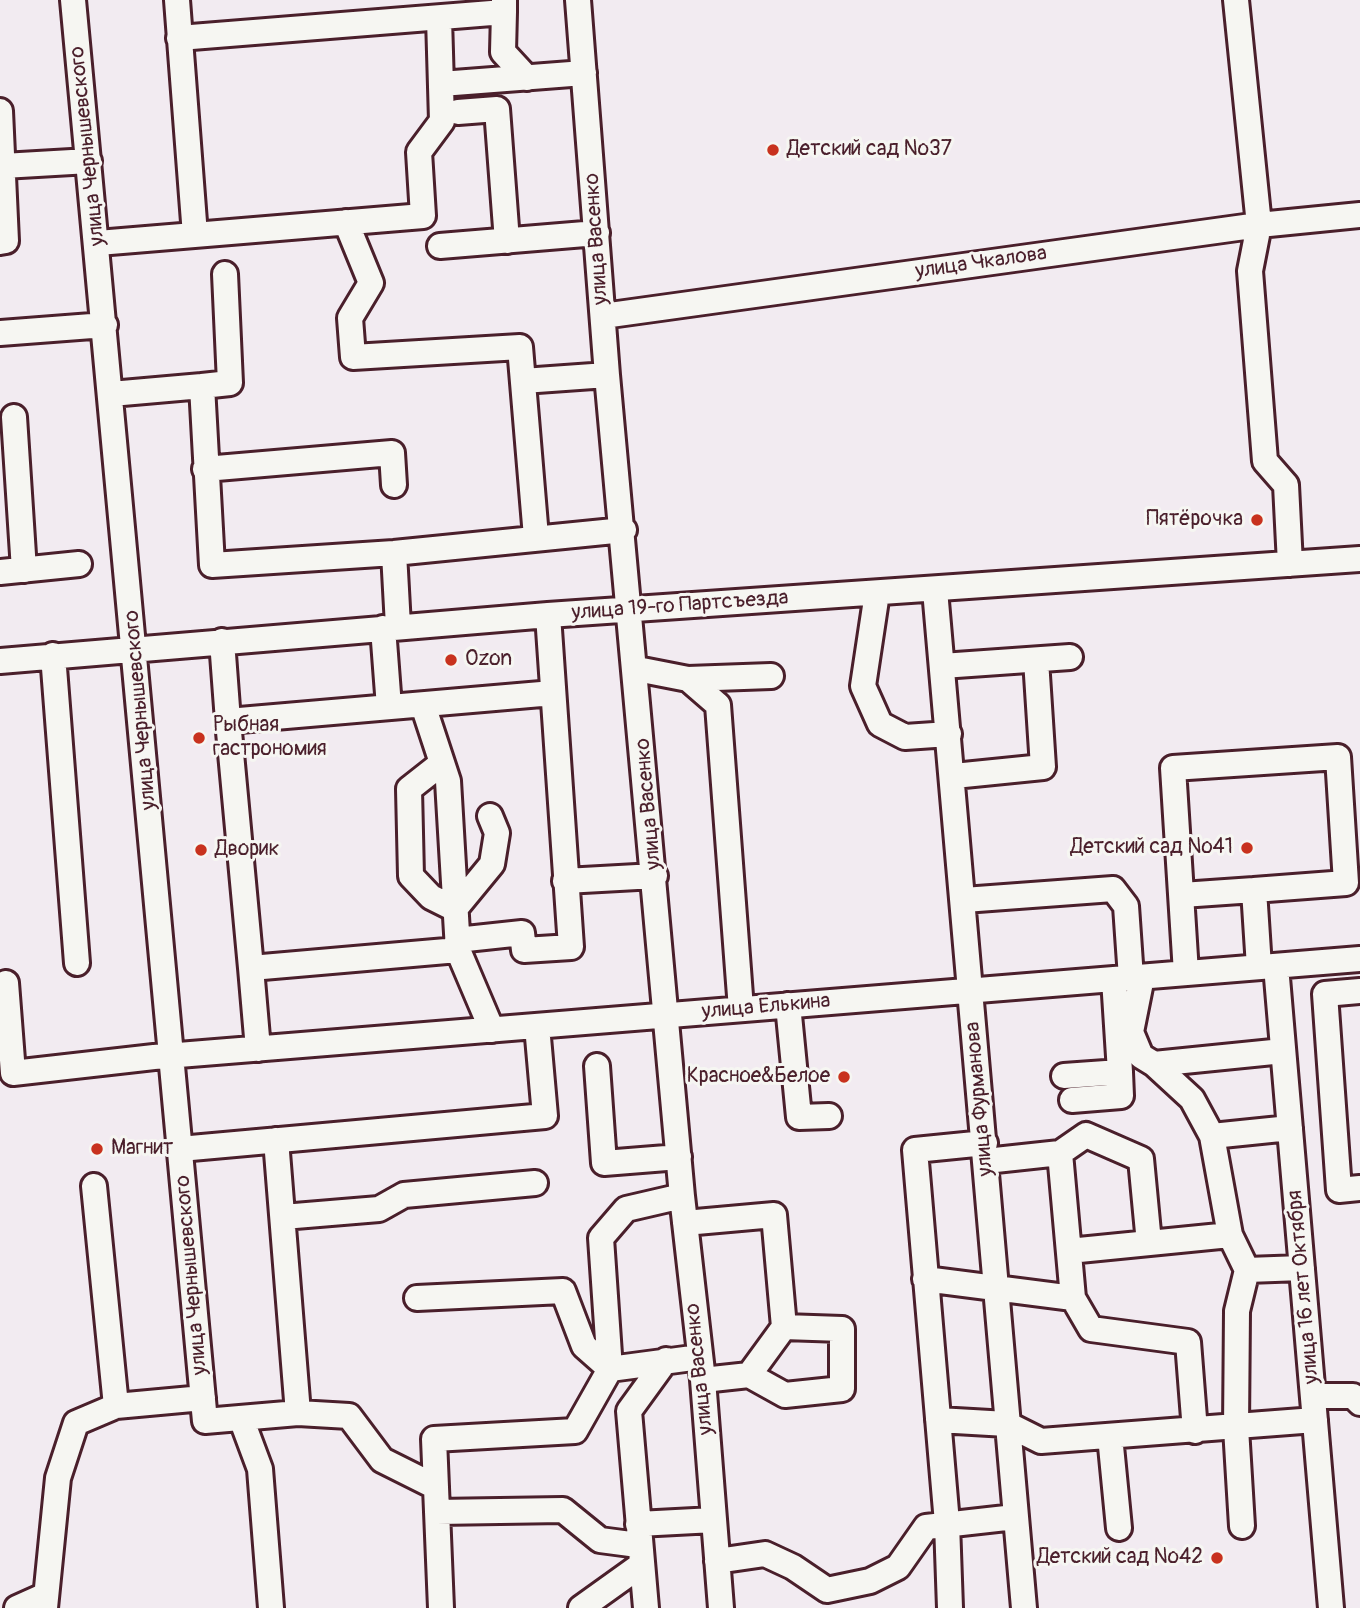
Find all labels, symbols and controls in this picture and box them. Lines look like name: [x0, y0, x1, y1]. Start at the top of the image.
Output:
street label: улица Чернышевского: [65, 45, 111, 247]
place label: Детский сад №37: [787, 137, 952, 163]
marker: Детский сад №37: [765, 142, 781, 158]
street label: улица Васенко: [580, 172, 614, 306]
street label: улица Чкалова: [914, 241, 1048, 285]
place label: Пятёрочка: [1146, 507, 1243, 533]
marker: Пятёрочка: [1249, 512, 1265, 528]
street label: улица 19-го Партсъезда: [571, 586, 789, 626]
street label: улица Чернышевского: [120, 609, 162, 811]
place label: Ozon: [465, 647, 512, 673]
marker: Ozon: [443, 652, 459, 668]
place label: Рыбная гастрономия: [213, 713, 327, 763]
marker: Рыбная гастрономия: [191, 730, 207, 746]
street label: улица Васенко: [631, 737, 667, 871]
place label: Детский сад №41: [1071, 835, 1233, 861]
place label: Дворик: [215, 837, 279, 863]
marker: Детский сад №41: [1239, 840, 1255, 856]
marker: Дворик: [193, 842, 209, 858]
street label: улица Елькина: [701, 989, 831, 1025]
street label: улица Фурманова: [961, 1021, 999, 1177]
place label: Красное&Белое: [687, 1064, 830, 1090]
marker: Красное&Белое: [836, 1069, 852, 1085]
place label: Магнит: [111, 1136, 173, 1162]
marker: Магнит: [89, 1141, 105, 1157]
street label: улица Чернышевского: [171, 1174, 213, 1376]
street label: улица 16 лет Октября: [1283, 1189, 1325, 1385]
street label: улица Васенко: [681, 1302, 719, 1436]
place label: Детский сад №42: [1037, 1545, 1203, 1571]
marker: Детский сад №42: [1209, 1550, 1225, 1566]

